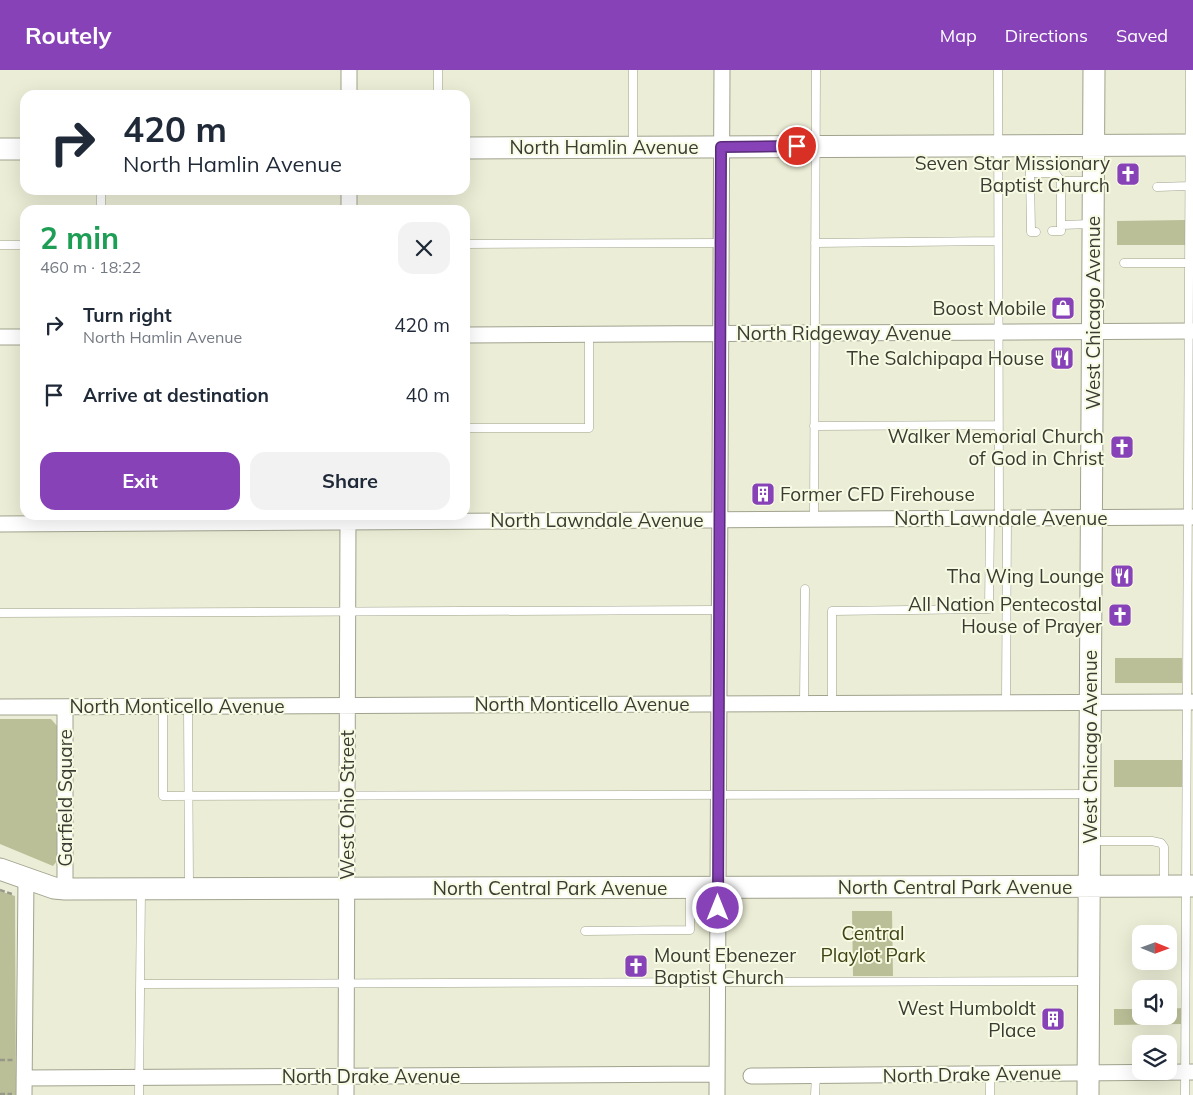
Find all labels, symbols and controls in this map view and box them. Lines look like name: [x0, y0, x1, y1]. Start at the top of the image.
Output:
text: Routely: [25, 20, 111, 50]
text: Map: [940, 24, 977, 47]
text: Directions: [1005, 24, 1088, 47]
text: Saved: [1116, 24, 1168, 47]
text: 420 m: [123, 107, 227, 151]
icon: right: [40, 110, 105, 175]
pin: [776, 125, 818, 167]
icon: arrive: [783, 132, 811, 160]
street label: North Hamlin Avenue: [509, 135, 699, 159]
text: North Hamlin Avenue: [123, 150, 342, 178]
place label: Seven Star Missionary Baptist Church: [915, 151, 1110, 197]
church icon: Seven Star Missionary Baptist Church: [1115, 161, 1141, 187]
street label: West Chicago Avenue: [1081, 216, 1105, 410]
text: 2 min: [40, 219, 119, 257]
button: close: [398, 222, 450, 274]
text: 460 m · 18:22: [40, 257, 141, 277]
shop icon: Boost Mobile: [1050, 295, 1076, 321]
place label: Boost Mobile: [933, 296, 1046, 320]
text: Turn right: [83, 303, 172, 327]
icon: right: [40, 311, 68, 339]
text: 420 m: [394, 313, 450, 337]
street label: North Ridgeway Avenue: [737, 321, 951, 345]
text: North Hamlin Avenue: [83, 327, 242, 347]
restaurant icon: The Salchipapa House: [1049, 345, 1075, 371]
place label: The Salchipapa House: [847, 346, 1044, 370]
icon: arrive: [40, 381, 68, 409]
text: Arrive at destination: [83, 383, 269, 407]
text: 40 m: [406, 383, 450, 407]
place label: Walker Memorial Church of God in Christ: [887, 424, 1104, 470]
church icon: Walker Memorial Church of God in Christ: [1109, 434, 1135, 460]
button: Exit: [40, 452, 240, 510]
button: Share: [250, 452, 450, 510]
building icon: Former CFD Firehouse: [750, 481, 776, 507]
place label: Former CFD Firehouse: [780, 482, 975, 506]
street label: North Lawndale Avenue: [894, 506, 1108, 530]
street label: North Lawndale Avenue: [490, 508, 704, 532]
restaurant icon: Tha Wing Lounge: [1109, 563, 1135, 589]
place label: Tha Wing Lounge: [947, 564, 1104, 588]
place label: All Nation Pentecostal House of Prayer: [908, 592, 1102, 638]
church icon: All Nation Pentecostal House of Prayer: [1107, 602, 1133, 628]
street label: West Chicago Avenue: [1078, 650, 1102, 844]
street label: North Monticello Avenue: [474, 692, 690, 716]
street label: North Monticello Avenue: [69, 694, 285, 718]
street label: Garfield Square: [53, 729, 77, 867]
street label: West Ohio Street: [335, 730, 359, 880]
street label: North Central Park Avenue: [838, 875, 1072, 899]
street label: North Central Park Avenue: [433, 876, 667, 900]
position arrow: [691, 881, 743, 933]
park label: Central Playlot Park: [820, 921, 926, 967]
north arrow: [1132, 925, 1178, 970]
map controls: [1132, 925, 1177, 1080]
place label: Mount Ebenezer Baptist Church: [654, 943, 796, 989]
church icon: Mount Ebenezer Baptist Church: [623, 953, 649, 979]
button: sound: [1132, 980, 1177, 1025]
place label: West Humboldt Place: [898, 996, 1036, 1042]
building icon: West Humboldt Place: [1040, 1006, 1066, 1032]
button: layers: [1132, 1035, 1177, 1080]
street label: North Drake Avenue: [882, 1060, 1062, 1088]
street label: North Drake Avenue: [282, 1064, 460, 1088]

